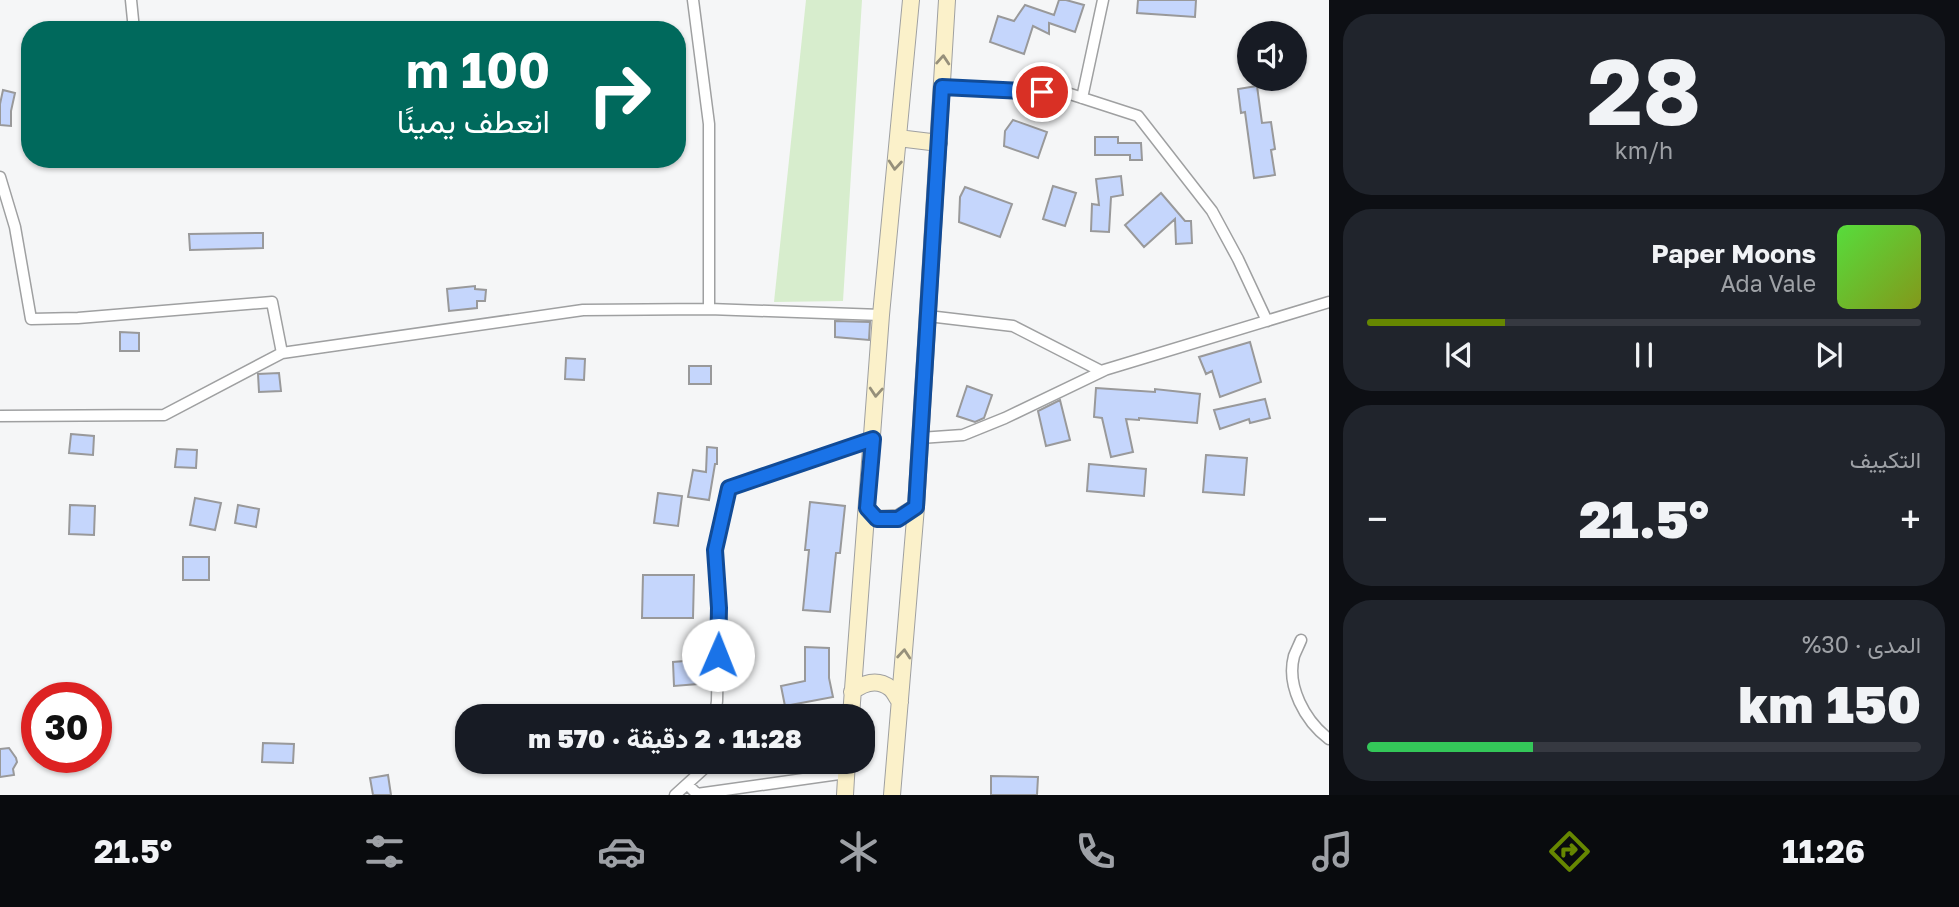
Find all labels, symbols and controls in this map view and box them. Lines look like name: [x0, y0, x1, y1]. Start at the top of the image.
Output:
map controls: [1237, 21, 1307, 91]
button: sound: [1237, 21, 1307, 91]
text: 28: [1587, 36, 1701, 145]
text: 100 m: [406, 40, 550, 99]
icon: right: [574, 49, 665, 140]
one-way arrow: [936, 54, 951, 65]
pin: [1012, 62, 1072, 122]
icon: arrive: [1023, 73, 1061, 111]
text: انعطف يمينًا: [397, 102, 550, 140]
text: km/h: [1615, 136, 1673, 164]
one-way arrow: [888, 160, 903, 171]
text: Paper Moons: [1651, 238, 1816, 269]
text: Ada Vale: [1720, 269, 1816, 297]
icon: previous: [1440, 336, 1478, 374]
icon: pause: [1625, 336, 1663, 374]
icon: next: [1810, 336, 1848, 374]
one-way arrow: [869, 387, 884, 398]
text: التكييف: [1850, 445, 1921, 473]
text: 21.5°: [1579, 487, 1709, 549]
text: −: [1367, 496, 1388, 541]
text: +: [1900, 496, 1921, 541]
position arrow: [681, 618, 755, 692]
text: المدى · 30%: [1802, 630, 1921, 658]
one-way arrow: [896, 648, 911, 659]
text: 150 km: [1738, 672, 1921, 734]
speed limit sign: 30: [21, 682, 112, 773]
text: 11:28 · 2 دقيقة · 570 m: [528, 723, 802, 754]
icon: filters: [360, 827, 409, 876]
icon: car: [597, 827, 646, 876]
icon: climate: [834, 827, 883, 876]
icon: phone: [1071, 827, 1120, 876]
icon: music: [1308, 827, 1357, 876]
icon: directions: [1545, 827, 1594, 876]
text: 21.5°: [94, 832, 172, 870]
text: 11:26: [1782, 832, 1865, 870]

